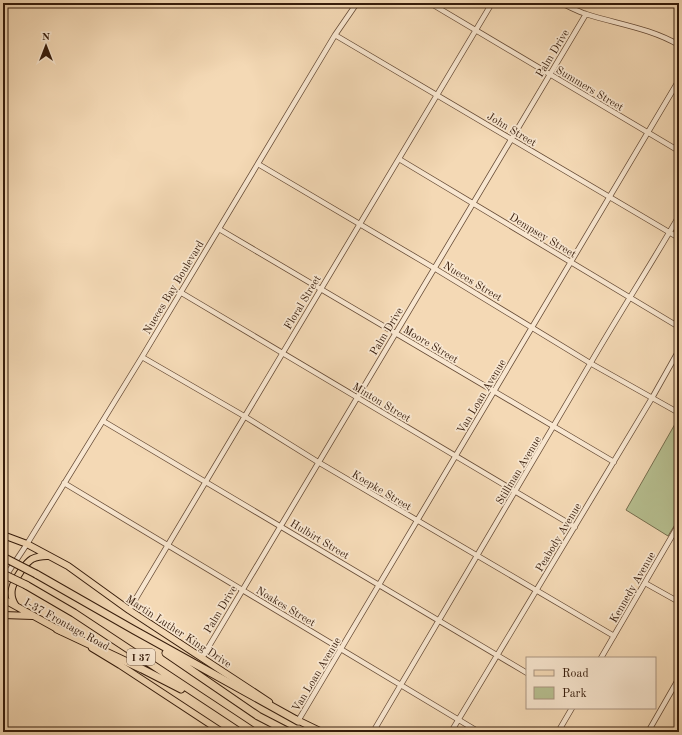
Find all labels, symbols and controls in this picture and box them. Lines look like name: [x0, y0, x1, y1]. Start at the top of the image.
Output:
north arrow: [26, 26, 66, 66]
street label: Palm Drive: [535, 28, 572, 80]
text: N: [42, 32, 51, 43]
street label: Summers Street: [554, 65, 625, 114]
street label: John Street: [485, 111, 538, 149]
street label: Dempsey Street: [507, 212, 578, 261]
street label: Nueces Bay Boulevard: [142, 239, 207, 336]
street label: Nueces Street: [441, 261, 504, 304]
street label: Floral Street: [283, 274, 324, 332]
street label: Palm Drive: [369, 306, 406, 358]
street label: Moore Street: [401, 325, 460, 366]
street label: Van Loan Avenue: [456, 358, 509, 436]
street label: Minton Street: [350, 382, 412, 425]
street label: Stillman Avenue: [495, 435, 544, 507]
street label: Koepke Street: [349, 469, 413, 513]
street label: Peabody Avenue: [534, 501, 584, 574]
street label: Hulbirt Street: [288, 518, 351, 562]
street label: Kennedy Avenue: [609, 550, 658, 625]
street label: Palm Drive: [203, 584, 240, 636]
street label: Noakes Street: [254, 585, 317, 629]
street label: Martin Luther King Drive: [123, 594, 233, 670]
street label: I-37 Frontage Road: [22, 597, 111, 653]
street label: Van Loan Avenue: [291, 636, 344, 714]
road number: I 37: [127, 649, 155, 665]
legend: [526, 657, 656, 709]
text: Road: [562, 668, 589, 680]
text: Park: [562, 688, 587, 700]

